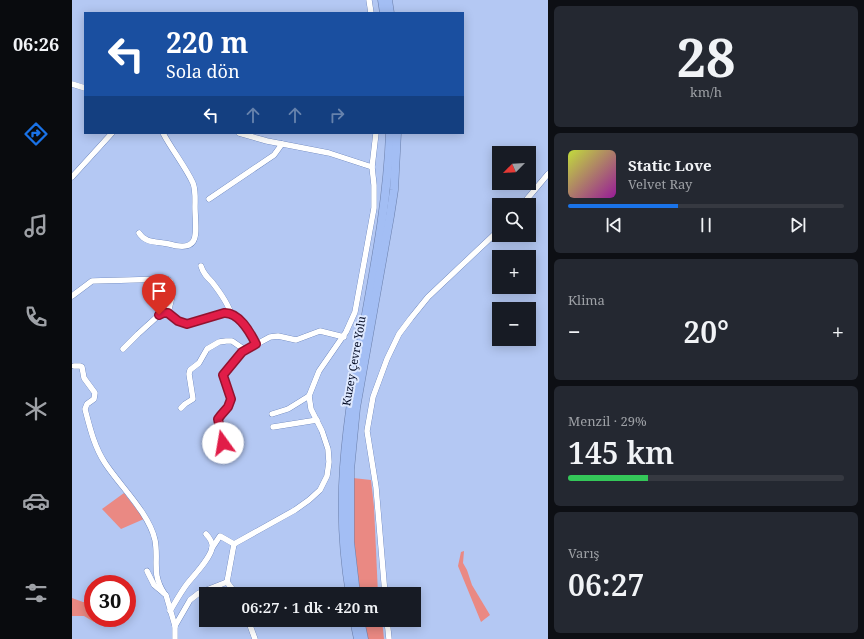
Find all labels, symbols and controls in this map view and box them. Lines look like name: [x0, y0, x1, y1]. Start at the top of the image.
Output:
text: 28: [677, 21, 735, 92]
text: 220 m: [166, 23, 248, 61]
icon: left: [100, 28, 152, 80]
text: 06:26: [13, 32, 59, 56]
text: Sola dön: [166, 59, 240, 83]
text: km/h: [690, 83, 722, 101]
icon: left: [200, 104, 222, 126]
icon: ahead: [242, 104, 264, 126]
icon: ahead: [284, 104, 306, 126]
icon: right: [326, 104, 348, 126]
icon: directions: [22, 120, 50, 148]
north arrow: [492, 146, 536, 190]
map controls: [492, 146, 536, 346]
text: Static Love: [628, 155, 712, 175]
text: Velvet Ray: [628, 175, 692, 193]
button: search: [492, 198, 536, 242]
icon: music: [22, 212, 50, 240]
icon: previous: [603, 214, 625, 236]
icon: pause: [695, 214, 717, 236]
icon: next: [787, 214, 809, 236]
button: +: [492, 250, 536, 294]
pin: [142, 274, 176, 315]
icon: arrive: [148, 280, 170, 302]
text: Klima: [568, 291, 605, 309]
button: −: [492, 302, 536, 346]
icon: phone: [22, 303, 50, 331]
text: 20°: [683, 311, 729, 352]
street label: Kuzey Çevre Yolu: [338, 315, 369, 407]
text: −: [568, 316, 581, 346]
text: +: [832, 316, 844, 346]
icon: climate: [22, 395, 50, 423]
text: Menzil · 29%: [568, 412, 647, 430]
position arrow: [202, 422, 244, 464]
text: 145 km: [568, 432, 674, 473]
icon: car: [22, 487, 50, 515]
text: Varış: [568, 544, 599, 562]
text: 06:27: [568, 564, 644, 605]
speed limit sign: 30: [84, 575, 136, 627]
icon: filters: [22, 579, 50, 607]
text: 06:27 · 1 dk · 420 m: [241, 597, 379, 617]

